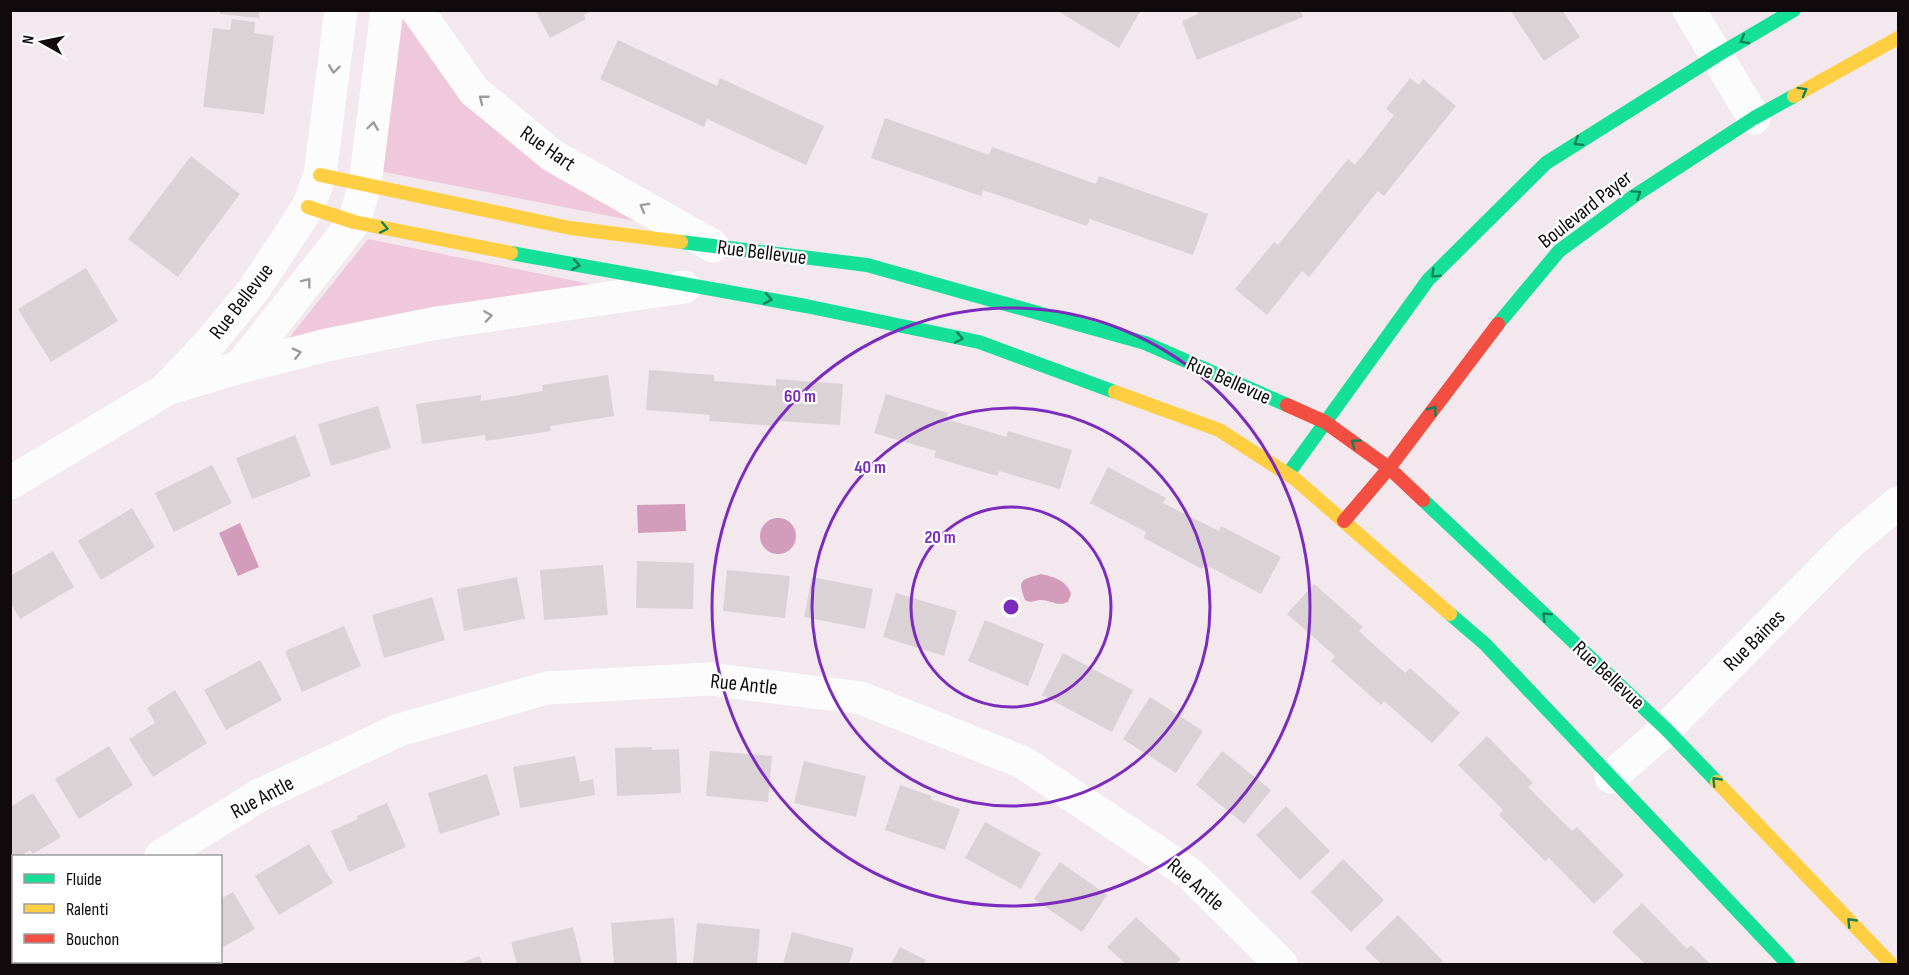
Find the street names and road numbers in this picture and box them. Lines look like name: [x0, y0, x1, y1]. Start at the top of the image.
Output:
street label: Rue Hart: [515, 120, 580, 176]
street label: Boulevard Payer: [1534, 165, 1637, 254]
street label: Rue Bellevue: [716, 235, 808, 270]
street label: Rue Bellevue: [204, 258, 279, 344]
street label: Rue Bellevue: [1183, 351, 1275, 410]
street label: Rue Baines: [1718, 604, 1790, 676]
street label: Rue Bellevue: [1567, 636, 1650, 715]
street label: Rue Antle: [709, 669, 779, 700]
street label: Rue Antle: [227, 771, 298, 824]
street label: Rue Antle: [1162, 853, 1229, 916]

